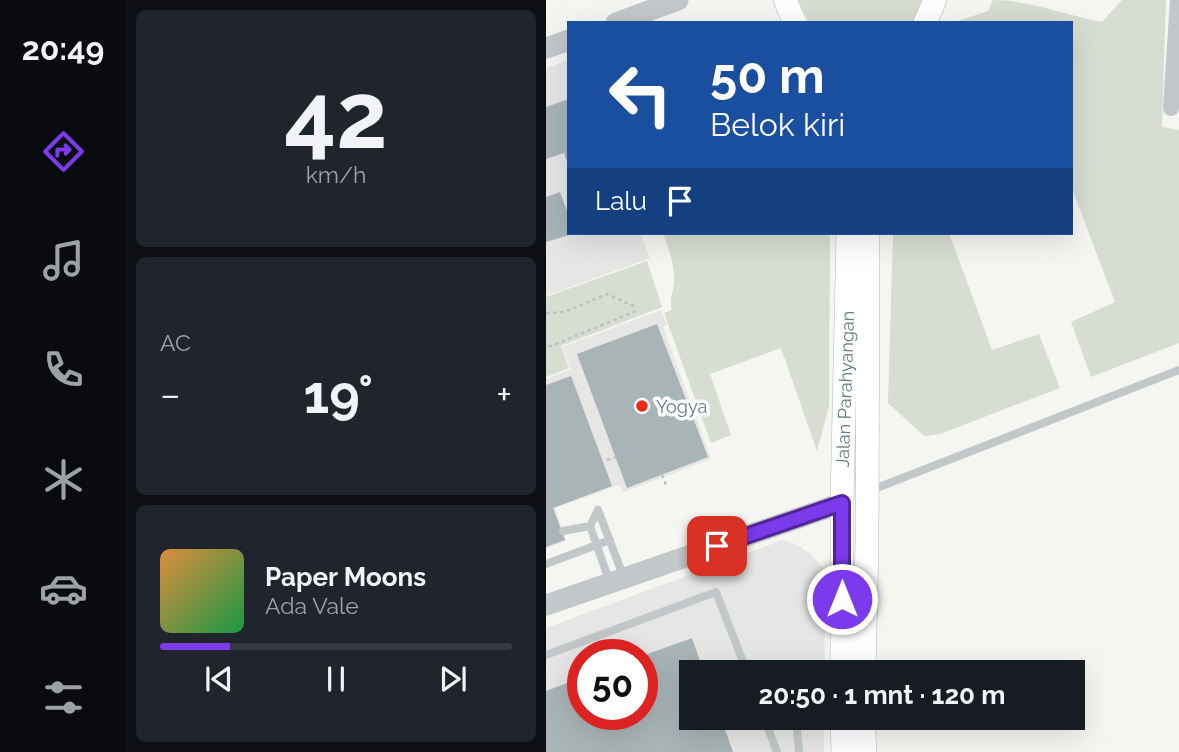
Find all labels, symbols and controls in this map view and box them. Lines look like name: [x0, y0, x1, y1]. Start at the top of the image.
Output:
text: 20:49: [22, 30, 104, 67]
text: 50 m: [710, 47, 825, 104]
icon: left: [595, 49, 686, 140]
text: 42: [284, 62, 388, 169]
text: Belok kiri: [710, 106, 845, 143]
icon: directions: [39, 127, 88, 176]
text: km/h: [306, 161, 366, 188]
icon: arrive: [661, 182, 699, 220]
text: Lalu: [595, 186, 647, 216]
icon: music: [39, 236, 88, 285]
street label: Jalan Parahyangan: [832, 310, 858, 468]
text: AC: [160, 329, 191, 356]
icon: phone: [39, 345, 88, 394]
text: 19°: [304, 364, 373, 425]
text: −: [160, 372, 180, 417]
text: +: [496, 372, 512, 417]
place label: Yogya: [656, 396, 707, 417]
marker: Yogya: [634, 398, 650, 414]
icon: climate: [39, 455, 88, 504]
pin: [687, 516, 747, 576]
icon: arrive: [698, 527, 736, 565]
text: Paper Moons: [265, 562, 426, 592]
position arrow: [805, 562, 879, 636]
icon: car: [39, 564, 88, 613]
text: Ada Vale: [265, 592, 359, 619]
speed limit sign: 50: [567, 639, 658, 730]
icon: previous: [200, 660, 238, 698]
icon: pause: [317, 660, 355, 698]
icon: next: [434, 660, 472, 698]
icon: filters: [39, 673, 88, 722]
text: 20:50 · 1 mnt · 120 m: [759, 680, 1005, 710]

